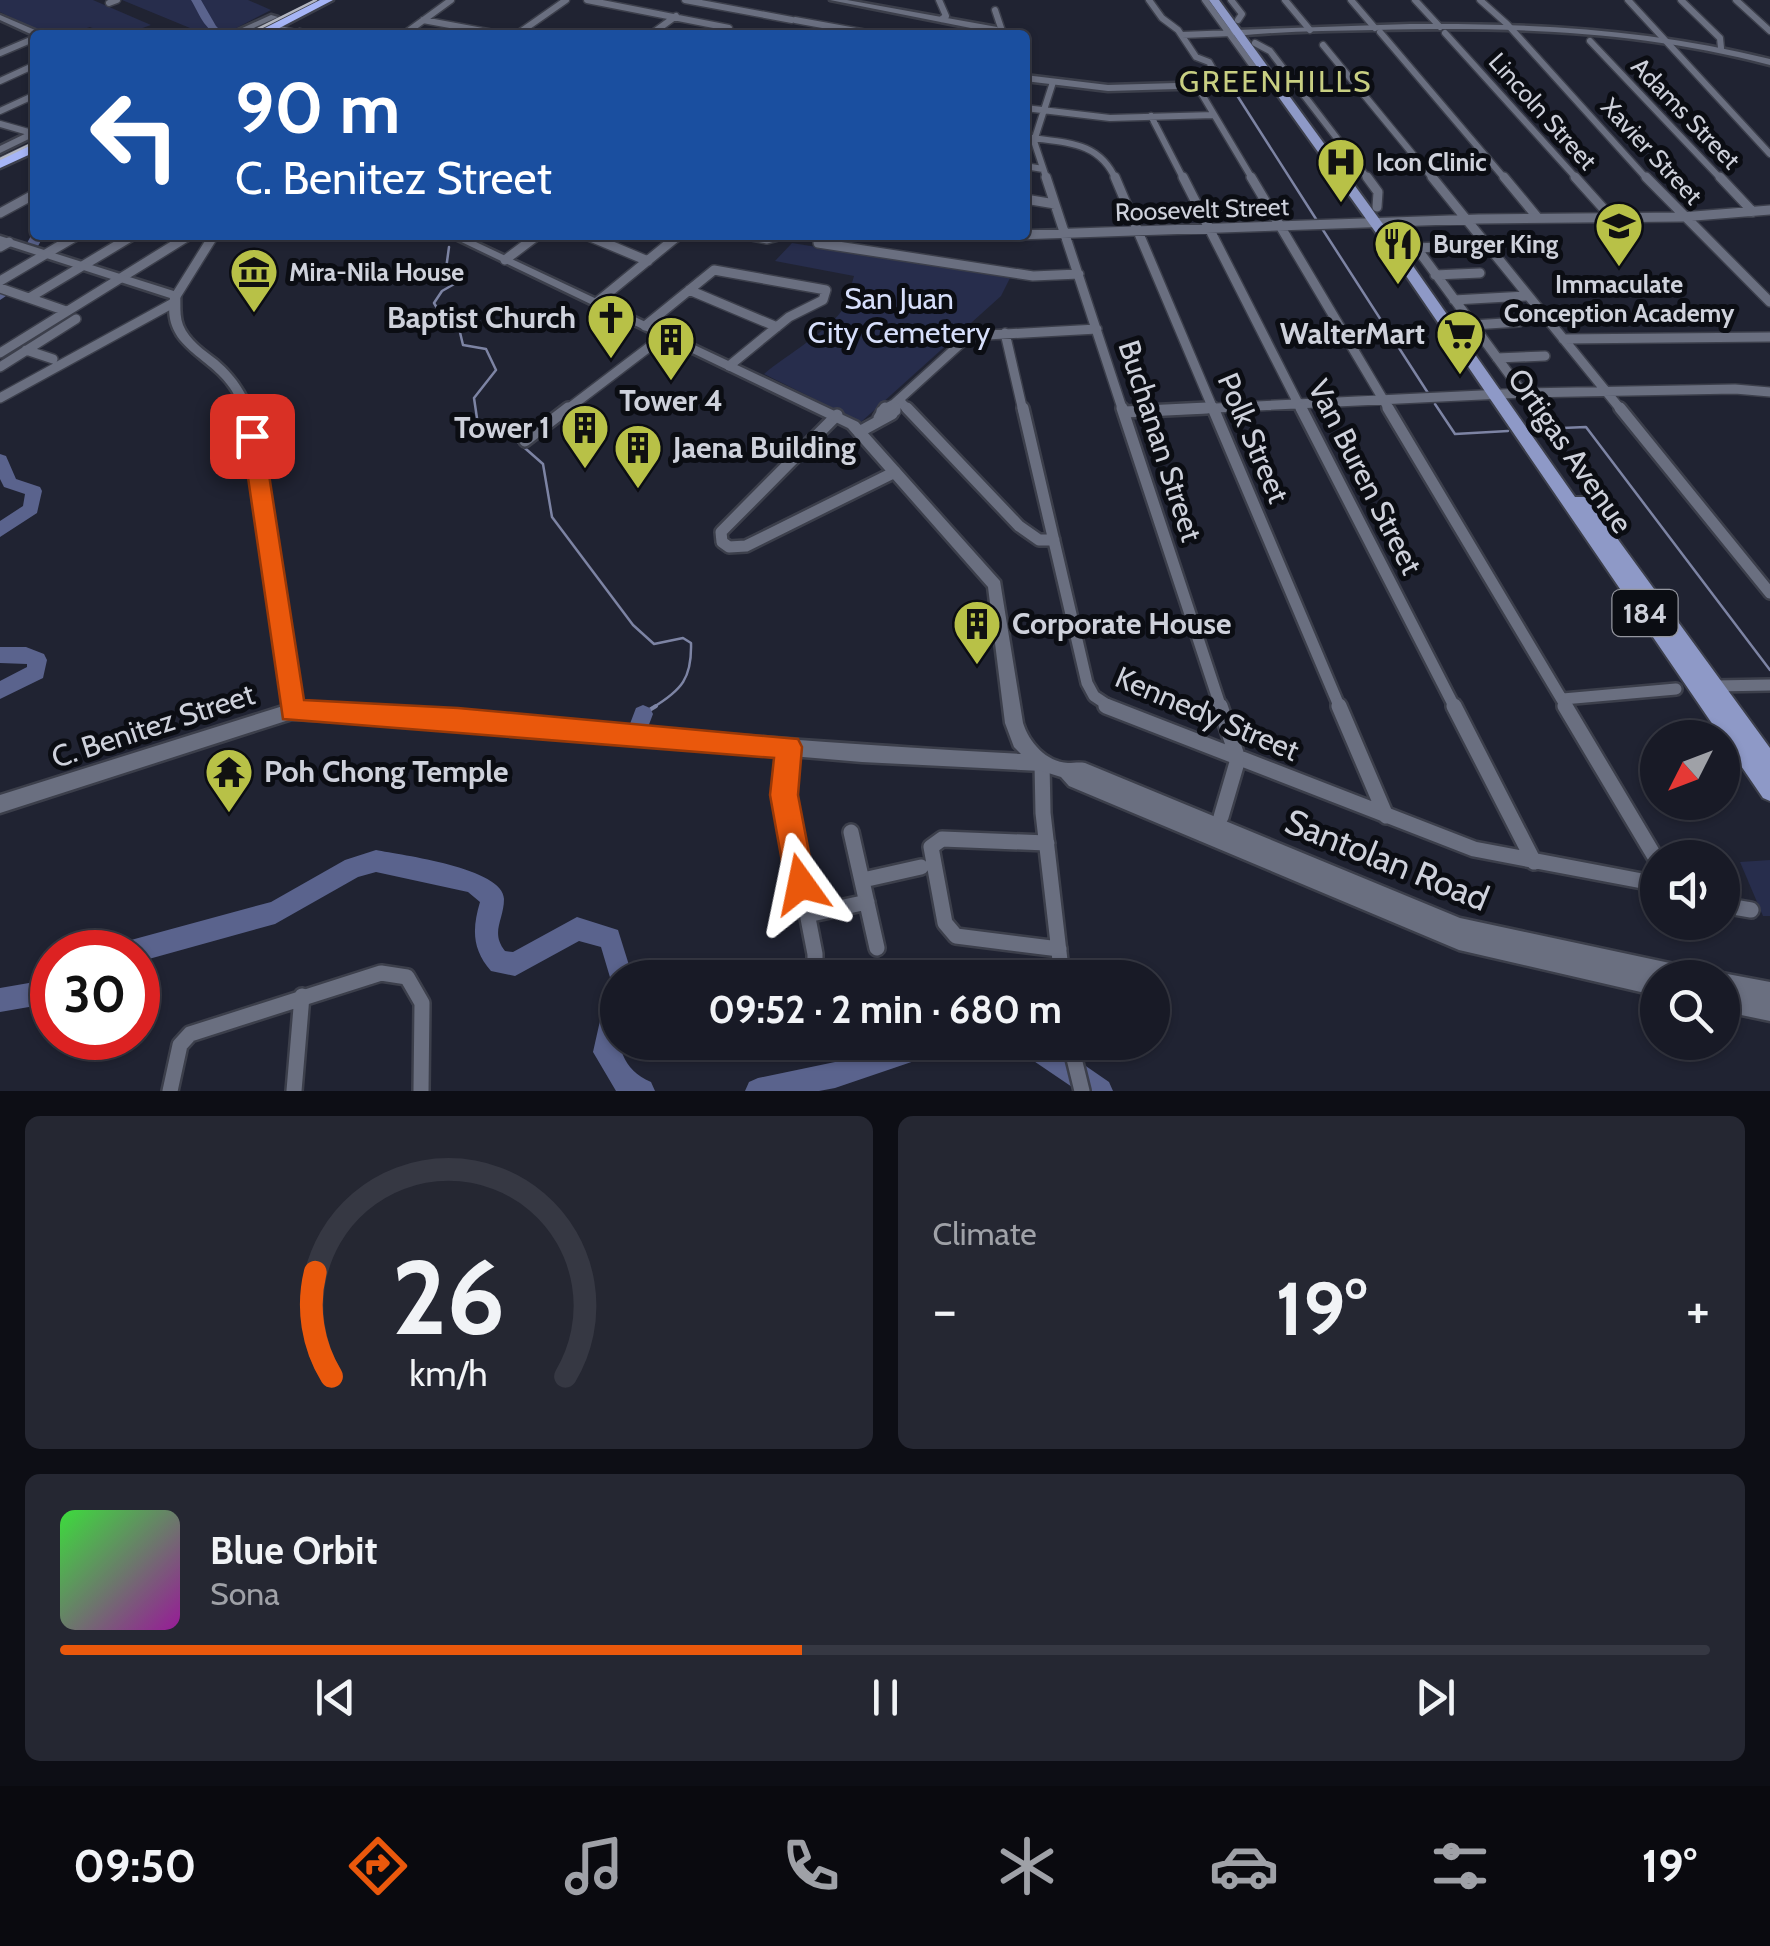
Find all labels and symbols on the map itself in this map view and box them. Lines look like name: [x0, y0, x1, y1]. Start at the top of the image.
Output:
street label: Lincoln Street: [1483, 47, 1604, 176]
street label: Adams Street: [1625, 51, 1747, 175]
district label: GREENHILLS: [1179, 63, 1373, 100]
street label: Xavier Street: [1595, 92, 1709, 211]
hospital icon: Icon Clinic: [1315, 136, 1367, 204]
place label: Icon Clinic: [1376, 147, 1487, 177]
street label: Roosevelt Street: [1114, 191, 1290, 227]
school or university icon: Immaculate Conception Academy: [1593, 200, 1645, 268]
restaurant icon: Burger King: [1372, 218, 1424, 286]
place label: Burger King: [1433, 229, 1559, 259]
museum icon: Mira-Nila House: [228, 246, 280, 314]
place label: Mira-Nila House: [289, 257, 464, 287]
place label: Immaculate Conception Academy: [1504, 269, 1735, 328]
park label: San Juan City Cemetery: [808, 280, 990, 351]
church icon: Baptist Church: [585, 292, 637, 360]
place label: Baptist Church: [387, 299, 576, 336]
supermarket icon: WalterMart: [1434, 308, 1486, 376]
building icon: Tower 4: [645, 314, 697, 382]
place label: WalterMart: [1280, 315, 1425, 352]
street label: Buchanan Street: [1111, 335, 1210, 546]
street label: Ortigas Avenue: [1500, 361, 1641, 540]
street label: Polk Street: [1210, 367, 1297, 508]
street label: Van Buren Street: [1300, 373, 1430, 580]
place label: Tower 4: [619, 382, 723, 419]
pin: [210, 394, 295, 479]
building icon: Tower 1: [559, 402, 611, 470]
place label: Tower 1: [454, 409, 550, 446]
building icon: Jaena Building: [612, 422, 664, 490]
place label: Jaena Building: [672, 429, 856, 466]
road number: 184: [1612, 590, 1678, 636]
building icon: Corporate House: [951, 598, 1003, 666]
place label: Corporate House: [1012, 605, 1231, 642]
street label: Kennedy Street: [1110, 658, 1305, 769]
street label: C. Benitez Street: [47, 675, 259, 776]
north arrow: [1640, 720, 1740, 820]
temple icon: Poh Chong Temple: [203, 746, 255, 814]
place label: Poh Chong Temple: [264, 753, 508, 790]
street label: Santolan Road: [1279, 799, 1495, 920]
position arrow: [749, 832, 853, 936]
speed limit sign: 30: [30, 930, 160, 1060]

